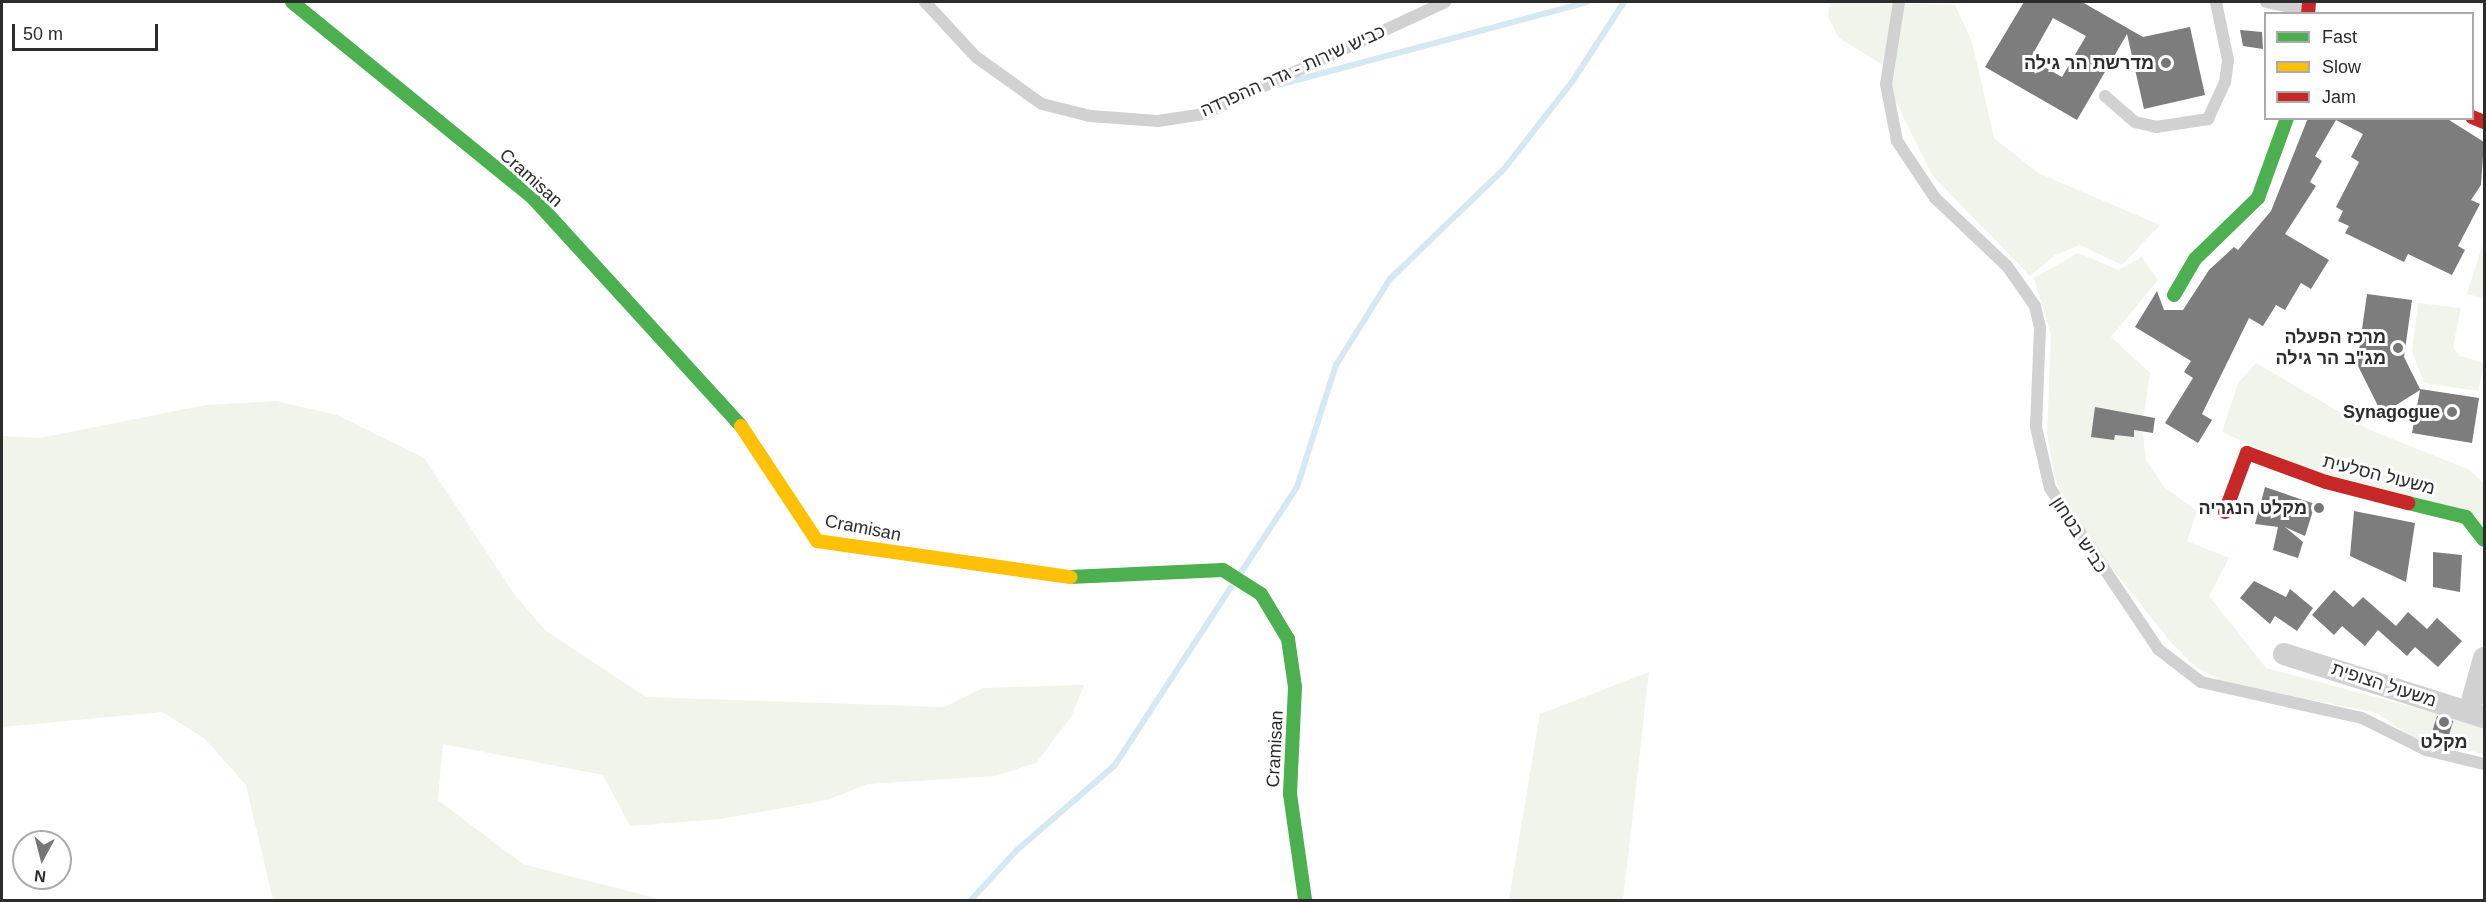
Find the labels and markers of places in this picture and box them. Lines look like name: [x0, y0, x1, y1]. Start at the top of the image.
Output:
place label: מדרשת הר גילה: [2024, 52, 2154, 74]
marker: מדרשת הר גילה: [2159, 56, 2173, 70]
place label: מרכז הפעלה מג"ב הר גילה: [2276, 327, 2386, 370]
marker: מרכז הפעלה מג"ב הר גילה: [2391, 341, 2405, 355]
place label: Synagogue: [2343, 401, 2440, 423]
marker: Synagogue: [2445, 405, 2459, 419]
place label: מקלט הנגריה: [2199, 497, 2307, 519]
marker: מקלט הנגריה: [2312, 501, 2326, 515]
marker: מקלט: [2437, 715, 2451, 729]
place label: מקלט: [2420, 731, 2468, 753]

